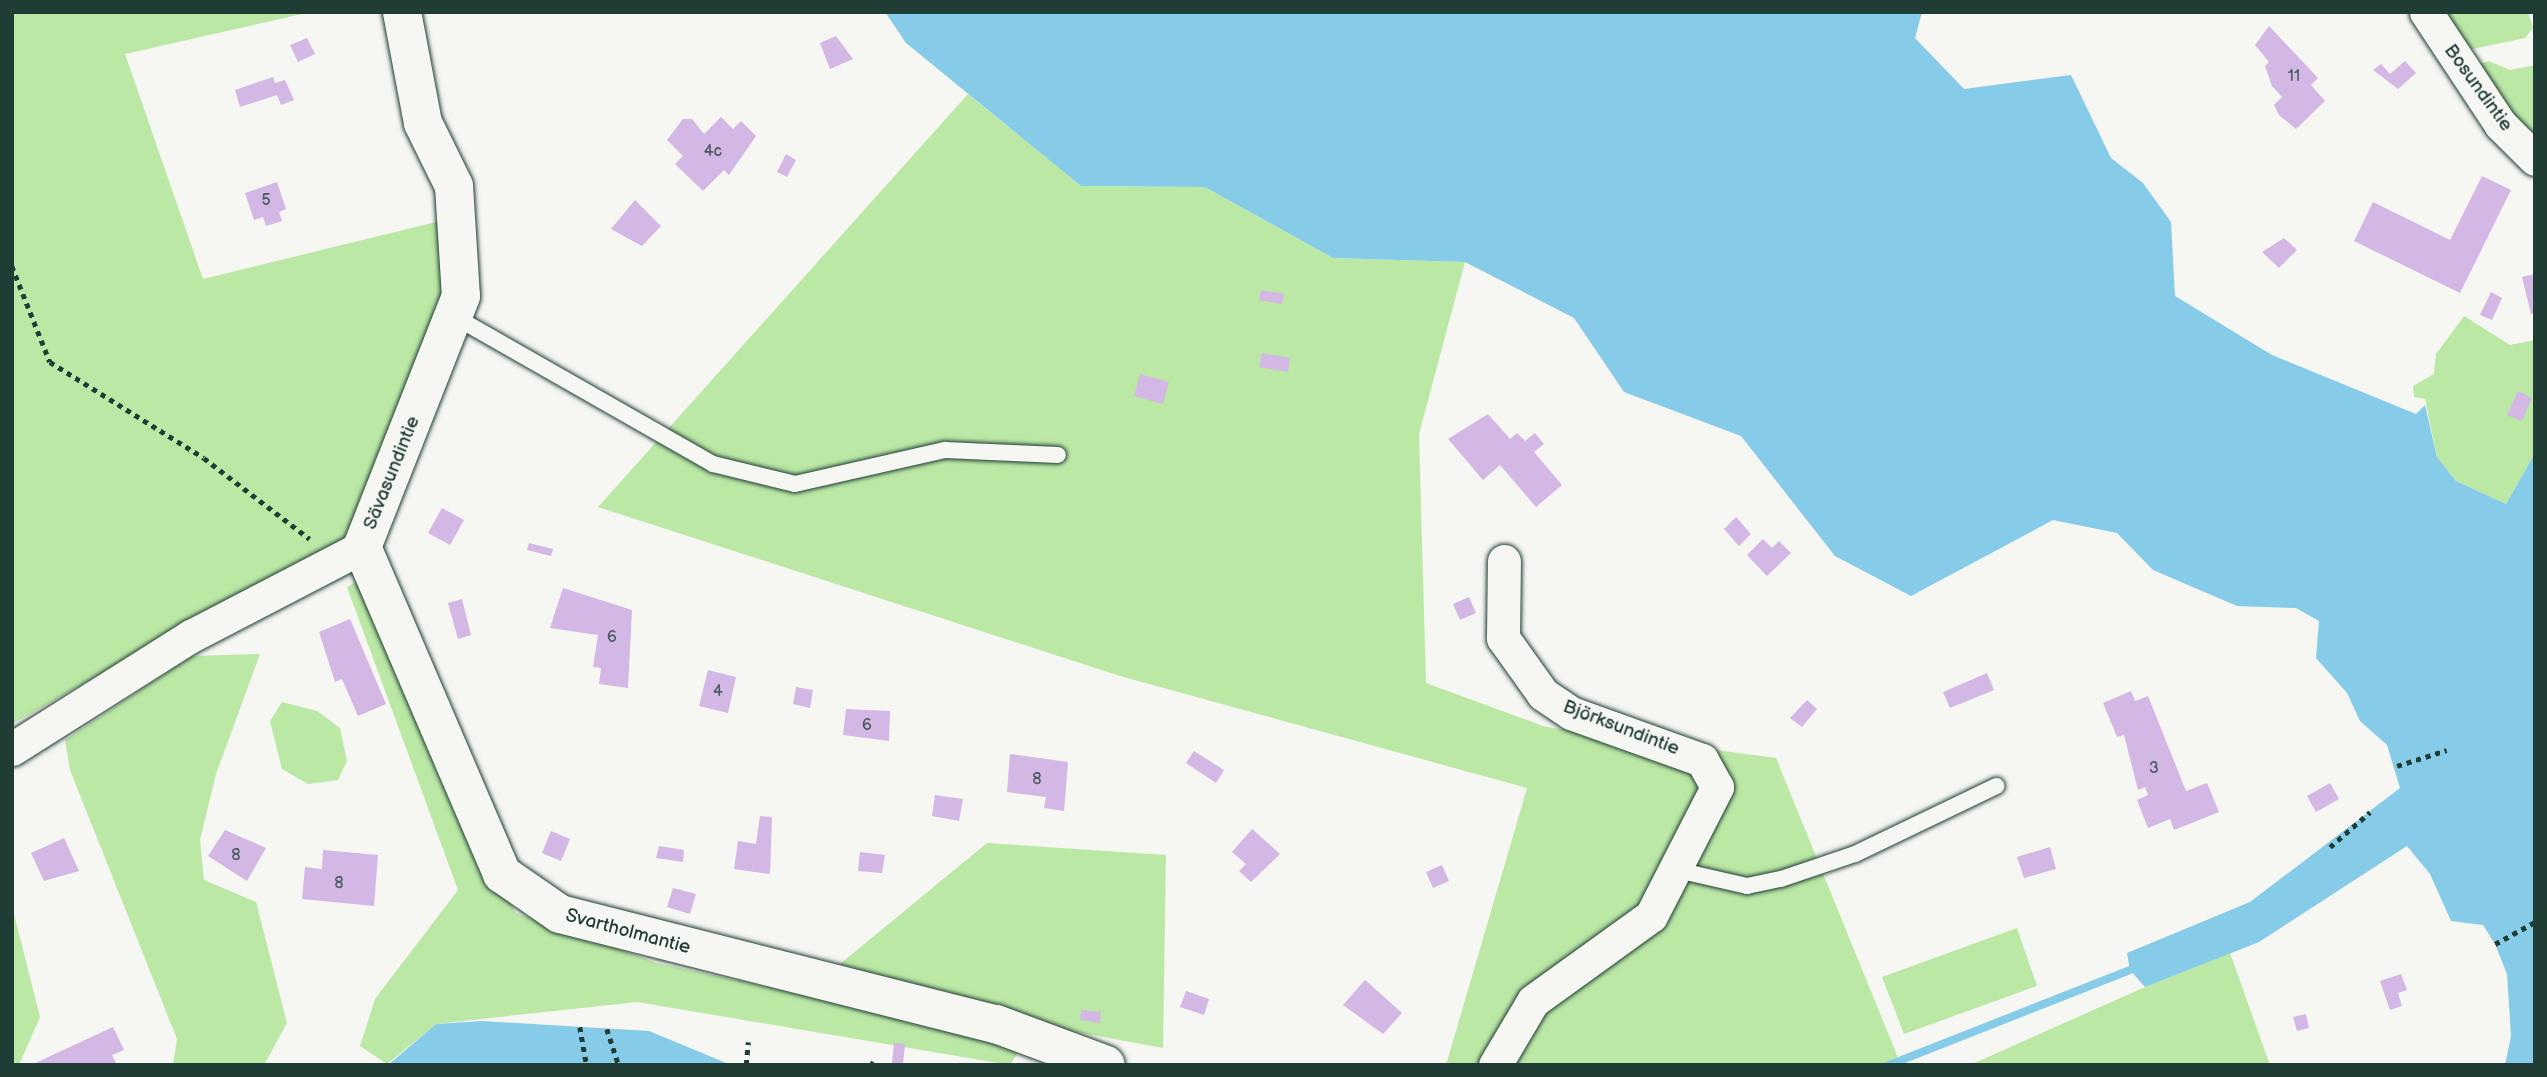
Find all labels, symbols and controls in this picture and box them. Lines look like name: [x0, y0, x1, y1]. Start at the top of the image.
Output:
street label: Bosundintie: [2439, 40, 2517, 136]
house number: 11: [2288, 67, 2300, 87]
house number: 4c: [704, 142, 722, 162]
house number: 5: [261, 191, 271, 211]
street label: Sävasundintie: [359, 413, 425, 533]
house number: 6: [607, 628, 617, 648]
house number: 4: [713, 682, 723, 702]
street label: Björksundintie: [1560, 695, 1682, 761]
house number: 6: [862, 716, 872, 736]
house number: 3: [2149, 759, 2159, 779]
house number: 8: [1032, 770, 1042, 790]
house number: 8: [231, 846, 241, 866]
house number: 8: [334, 874, 344, 894]
street label: Svartholmantie: [563, 904, 693, 960]

